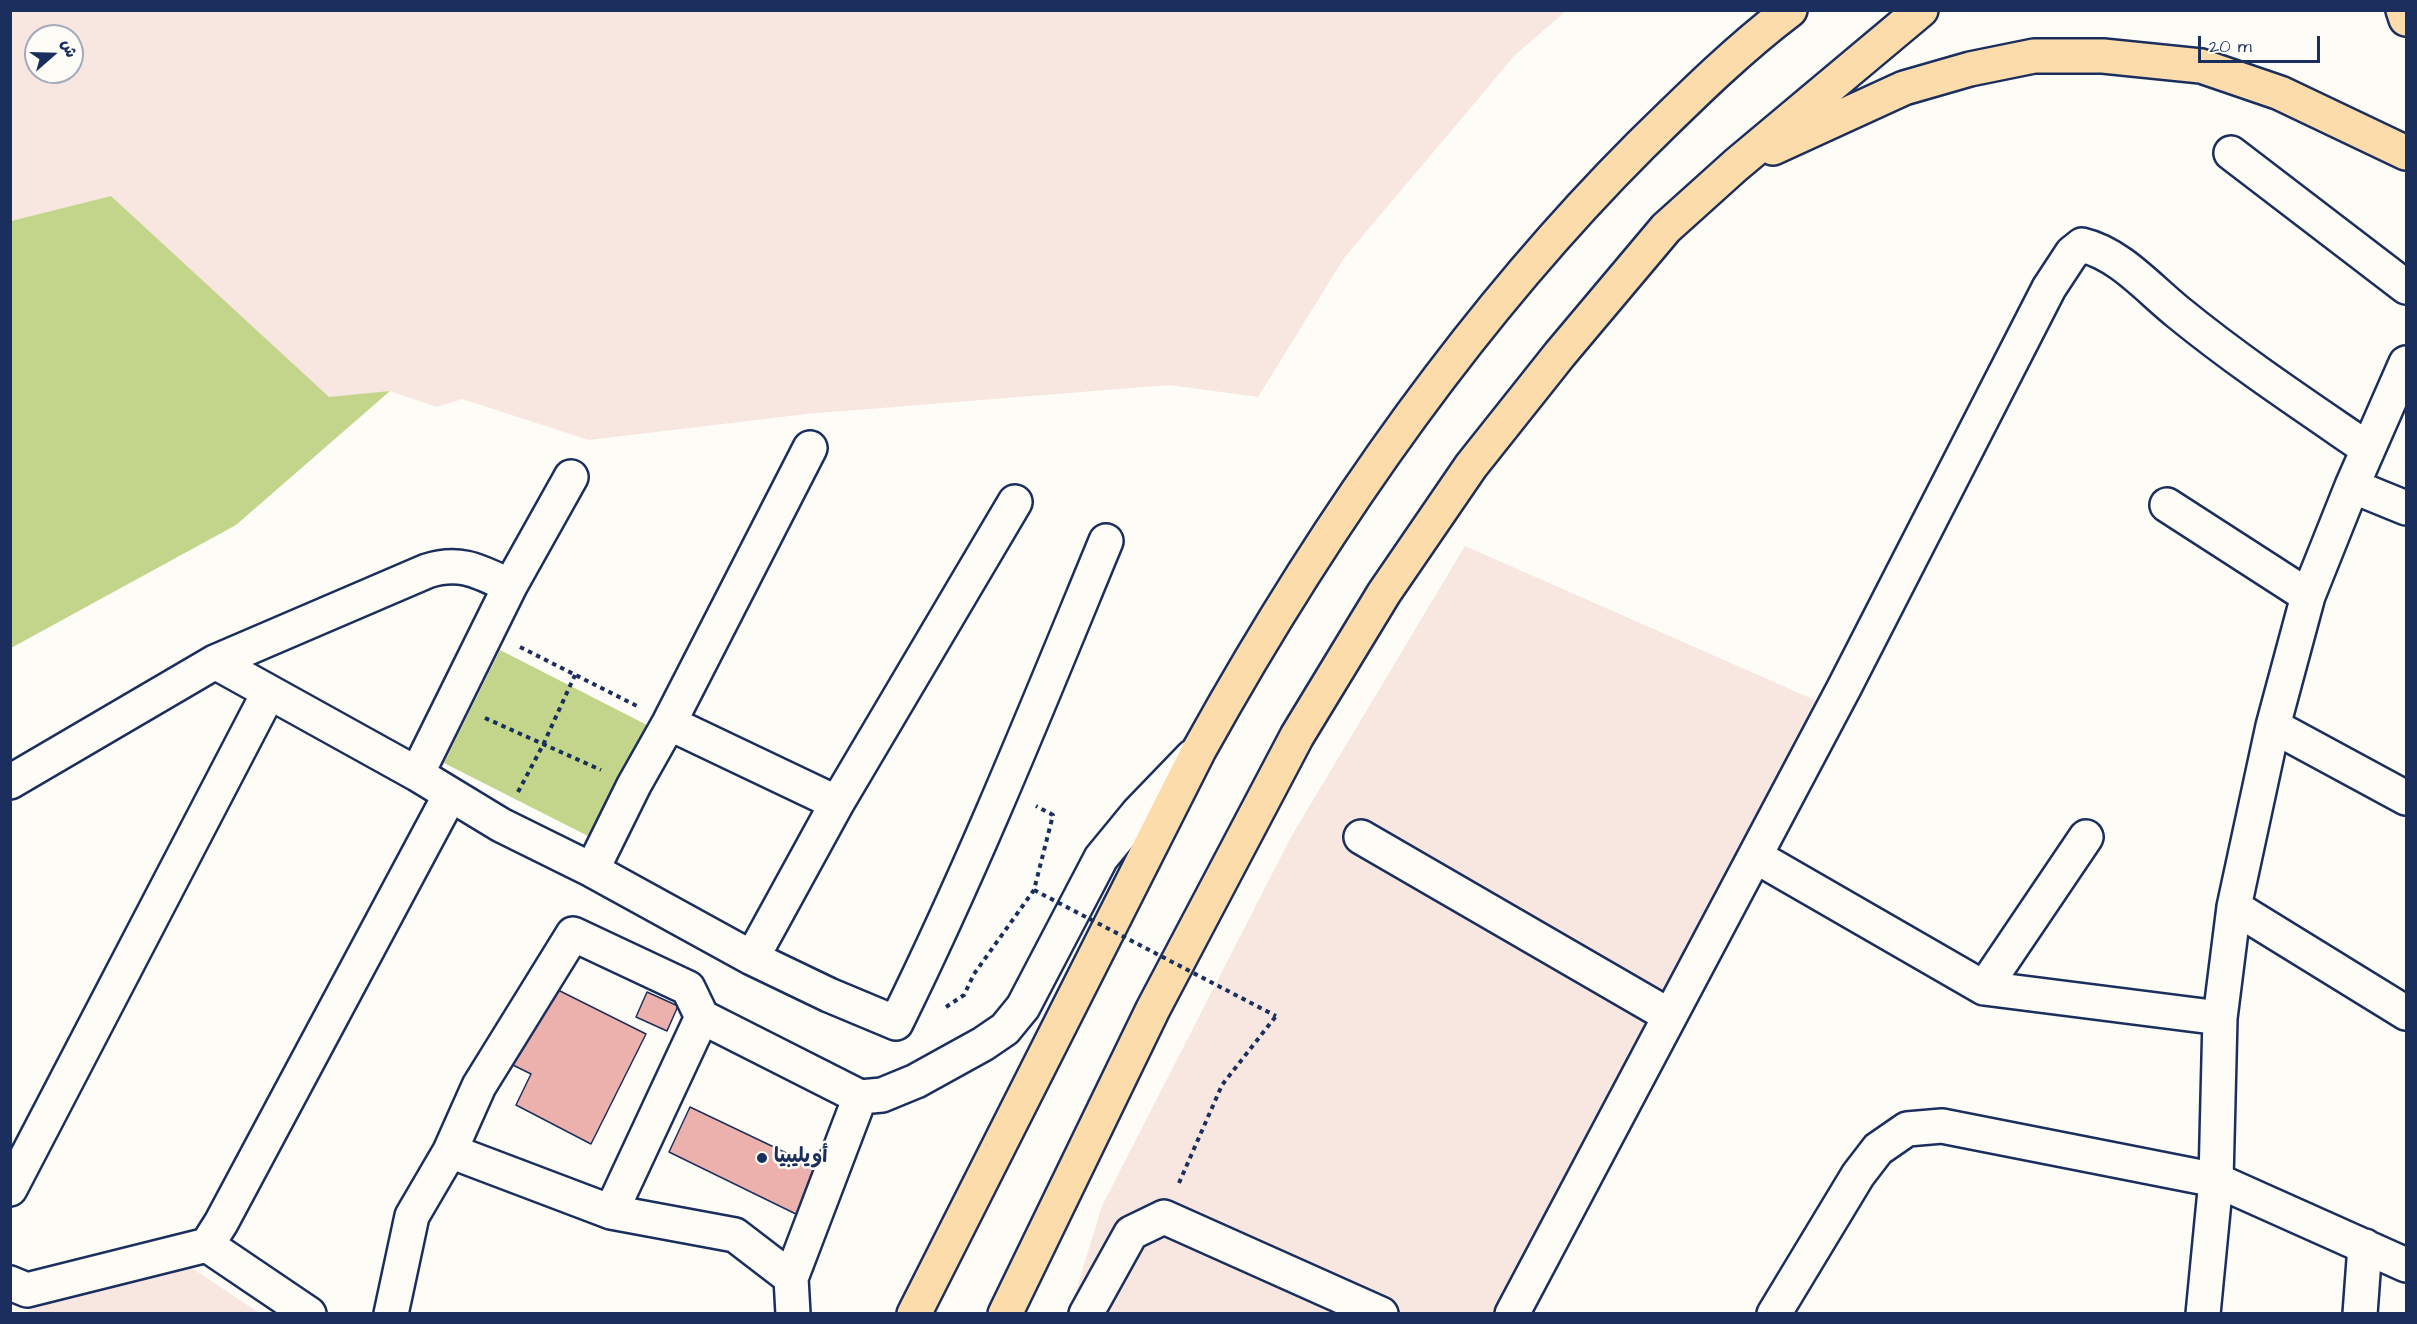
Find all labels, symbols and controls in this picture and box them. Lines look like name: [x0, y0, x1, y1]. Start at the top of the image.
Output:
north arrow: [24, 24, 84, 84]
scale bar: [2201, 24, 2322, 62]
text: 20 m: [2209, 34, 2252, 59]
text: ش: [56, 36, 82, 61]
place label: أويليبيا: [774, 1146, 827, 1170]
marker: أويليبيا: [755, 1151, 769, 1165]

